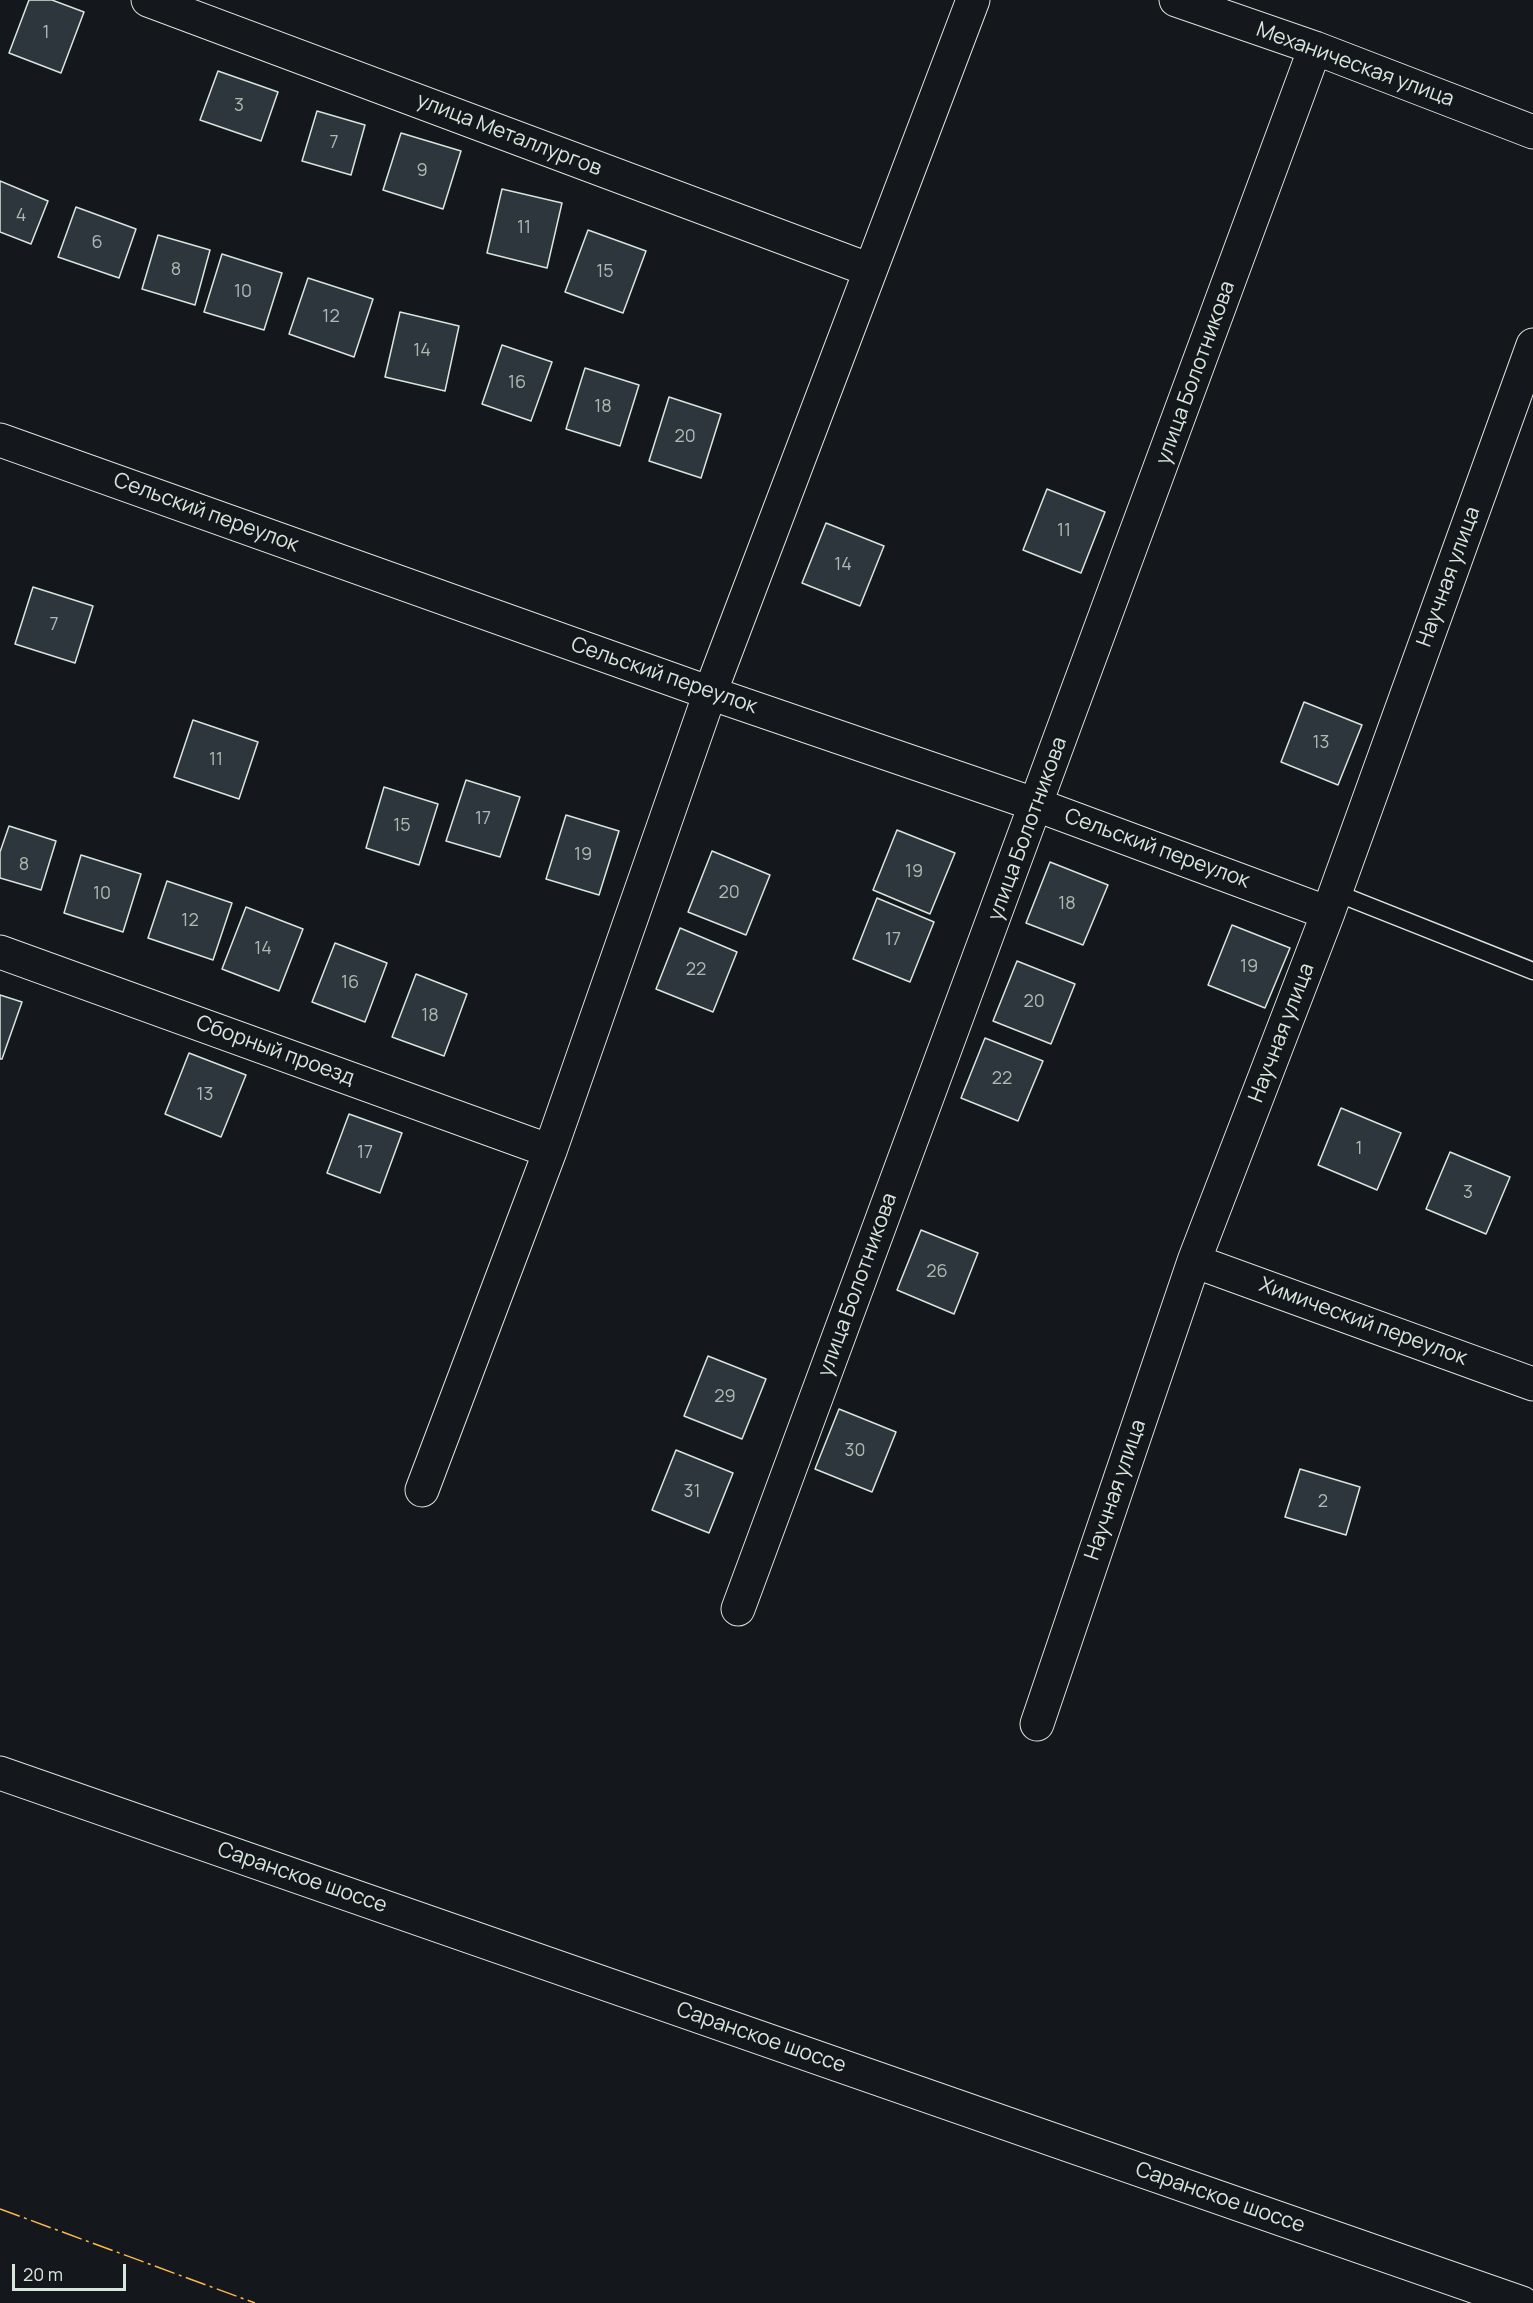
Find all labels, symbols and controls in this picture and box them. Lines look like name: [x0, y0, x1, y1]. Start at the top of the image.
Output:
street label: Механическая улица: [1253, 17, 1457, 113]
house number: 1: [42, 22, 50, 44]
street label: улица Металлургов: [413, 88, 605, 182]
house number: 3: [234, 95, 244, 117]
house number: 7: [329, 132, 339, 154]
house number: 9: [416, 160, 428, 182]
house number: 4: [16, 205, 26, 227]
house number: 11: [517, 217, 531, 239]
house number: 6: [91, 232, 103, 254]
house number: 8: [171, 259, 181, 281]
house number: 15: [596, 261, 614, 283]
street label: улица Болотникова: [1151, 278, 1241, 468]
house number: 10: [234, 281, 252, 303]
house number: 12: [322, 306, 340, 328]
house number: 14: [413, 340, 431, 362]
house number: 16: [508, 372, 526, 394]
house number: 18: [594, 396, 612, 418]
house number: 20: [674, 426, 696, 448]
street label: Сельский переулок: [110, 468, 302, 558]
street label: Научная улица: [1412, 504, 1486, 650]
house number: 11: [1057, 520, 1071, 542]
house number: 14: [834, 554, 852, 576]
house number: 7: [49, 614, 59, 636]
street label: Сельский переулок: [568, 632, 760, 720]
house number: 13: [1313, 732, 1329, 754]
street label: улица Болотникова: [983, 734, 1073, 924]
house number: 11: [209, 749, 223, 771]
street label: Сельский переулок: [1061, 804, 1253, 894]
house number: 17: [475, 808, 491, 830]
house number: 15: [393, 815, 411, 837]
house number: 19: [574, 844, 592, 866]
house number: 8: [19, 854, 29, 876]
house number: 19: [905, 861, 923, 883]
house number: 20: [718, 882, 740, 904]
house number: 10: [93, 883, 111, 905]
house number: 18: [1058, 893, 1076, 915]
house number: 12: [181, 910, 199, 932]
house number: 17: [885, 929, 901, 951]
house number: 14: [254, 938, 272, 960]
house number: 19: [1240, 956, 1258, 978]
house number: 22: [686, 959, 706, 981]
street label: Научная улица: [1244, 960, 1320, 1106]
house number: 16: [341, 972, 359, 994]
house number: 20: [1023, 991, 1045, 1013]
house number: 18: [421, 1005, 439, 1027]
street label: Сборный проезд: [192, 1011, 358, 1091]
house number: 22: [992, 1068, 1012, 1090]
house number: 13: [197, 1084, 213, 1106]
house number: 1: [1355, 1138, 1363, 1160]
house number: 17: [357, 1142, 373, 1164]
house number: 3: [1463, 1182, 1473, 1204]
street label: улица Болотникова: [813, 1190, 903, 1380]
house number: 26: [926, 1261, 948, 1283]
street label: Химический переулок: [1256, 1273, 1470, 1371]
house number: 29: [714, 1386, 736, 1408]
street label: Научная улица: [1080, 1416, 1152, 1564]
house number: 30: [845, 1440, 865, 1462]
house number: 31: [684, 1481, 700, 1503]
house number: 2: [1318, 1491, 1328, 1513]
street label: Саранское шоссе: [214, 1837, 390, 1919]
street label: Саранское шоссе: [673, 1997, 849, 2079]
street label: Саранское шоссе: [1132, 2157, 1308, 2239]
scale bar: [15, 2252, 129, 2290]
text: 20 m: [23, 2262, 63, 2286]

